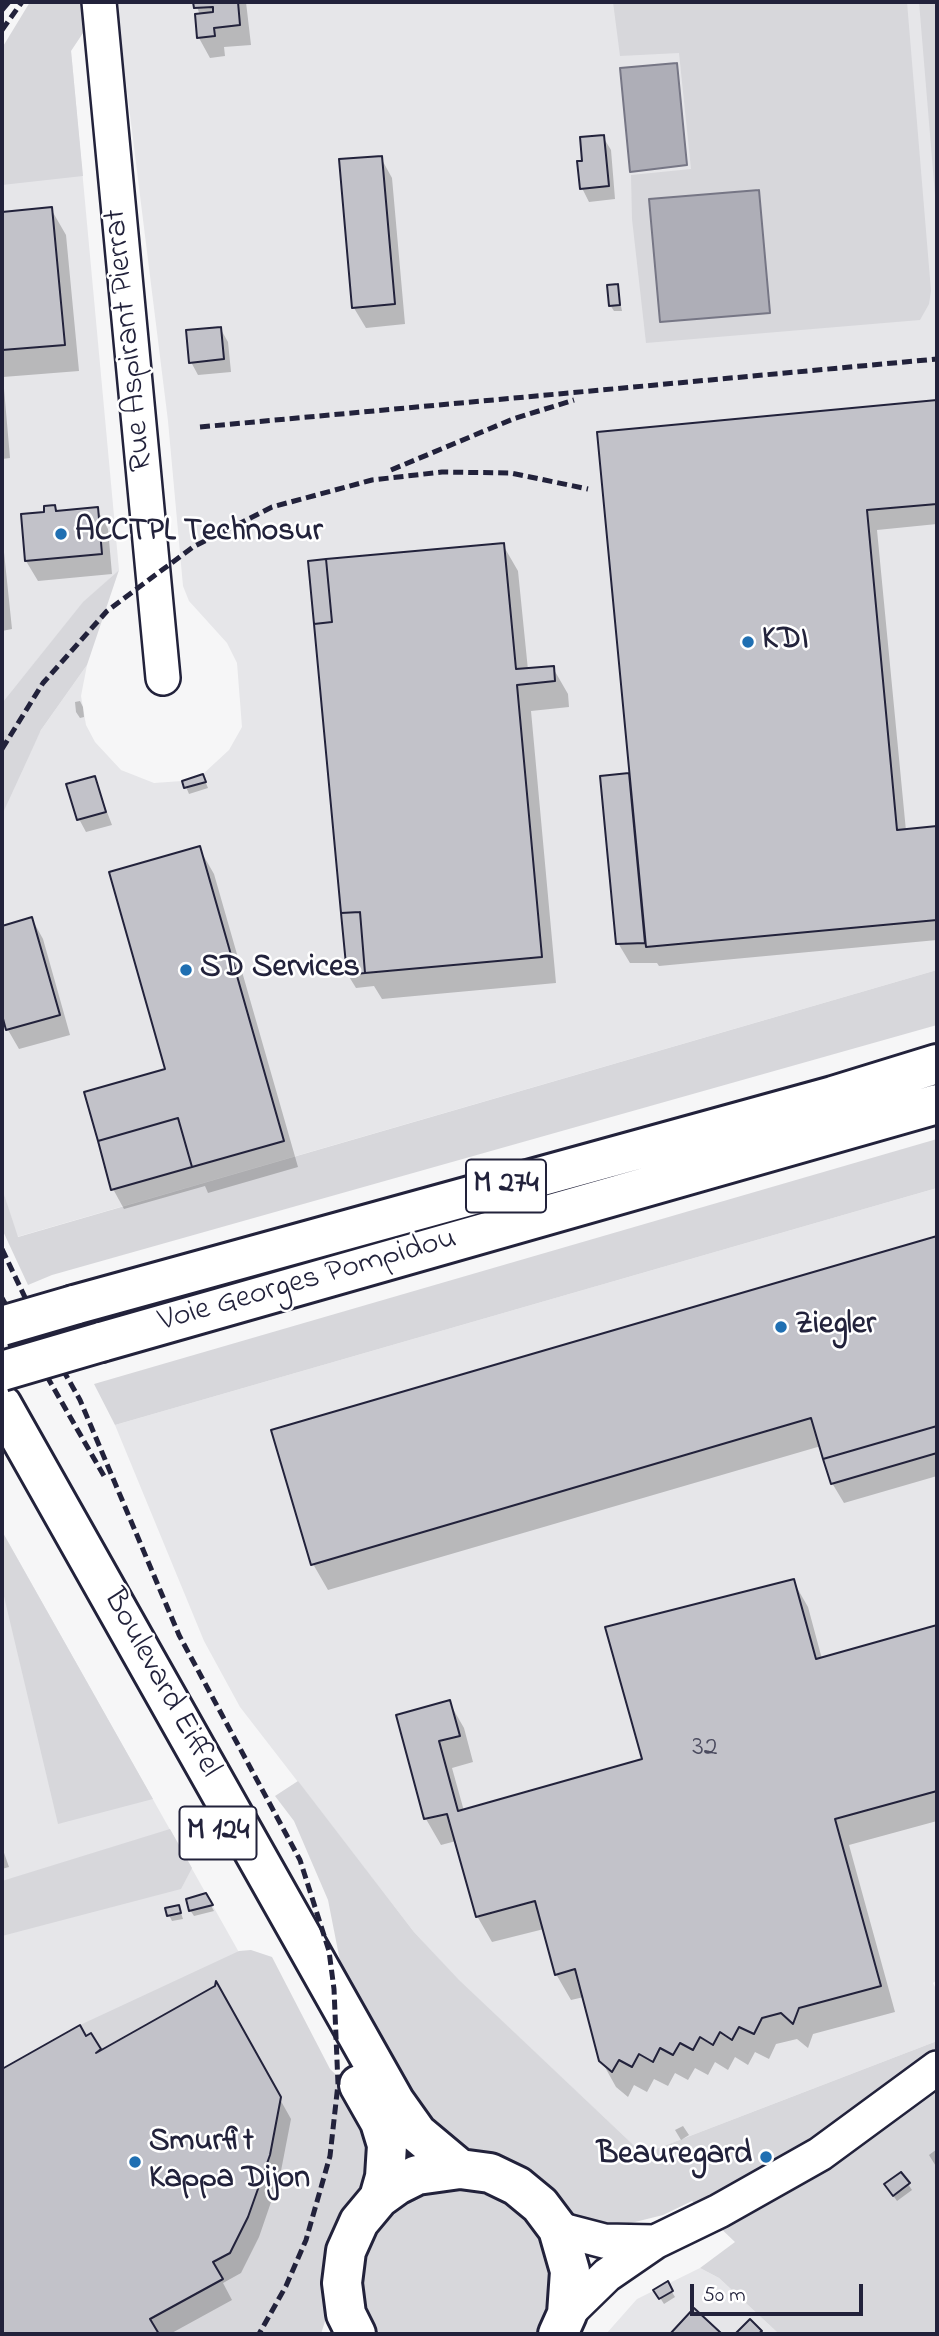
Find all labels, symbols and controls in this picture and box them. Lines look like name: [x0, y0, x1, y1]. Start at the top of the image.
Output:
street label: Rue Aspirant Pierrat: [98, 207, 164, 473]
place label: ACCTPL Technosur: [75, 515, 323, 553]
marker: ACCTPL Technosur: [53, 526, 69, 542]
place label: KDI: [762, 623, 809, 661]
marker: KDI: [740, 634, 756, 650]
place label: SD Services: [200, 951, 360, 989]
marker: SD Services: [178, 962, 194, 978]
road number: M 274: [466, 1160, 546, 1212]
street label: Voie Georges Pompidou: [155, 1221, 461, 1343]
place label: Ziegler: [795, 1308, 876, 1346]
marker: Ziegler: [773, 1319, 789, 1335]
street label: Boulevard Eiffel: [92, 1583, 228, 1785]
house number: 32: [692, 1732, 718, 1766]
road number: M 124: [180, 1806, 256, 1859]
place label: Smurfit Kappa Dijon: [149, 2125, 310, 2200]
place label: Beauregard: [597, 2138, 752, 2176]
marker: Beauregard: [758, 2149, 774, 2165]
marker: Smurfit Kappa Dijon: [127, 2154, 143, 2170]
scale bar: [694, 2270, 867, 2314]
text: 50 m: [703, 2281, 746, 2311]

